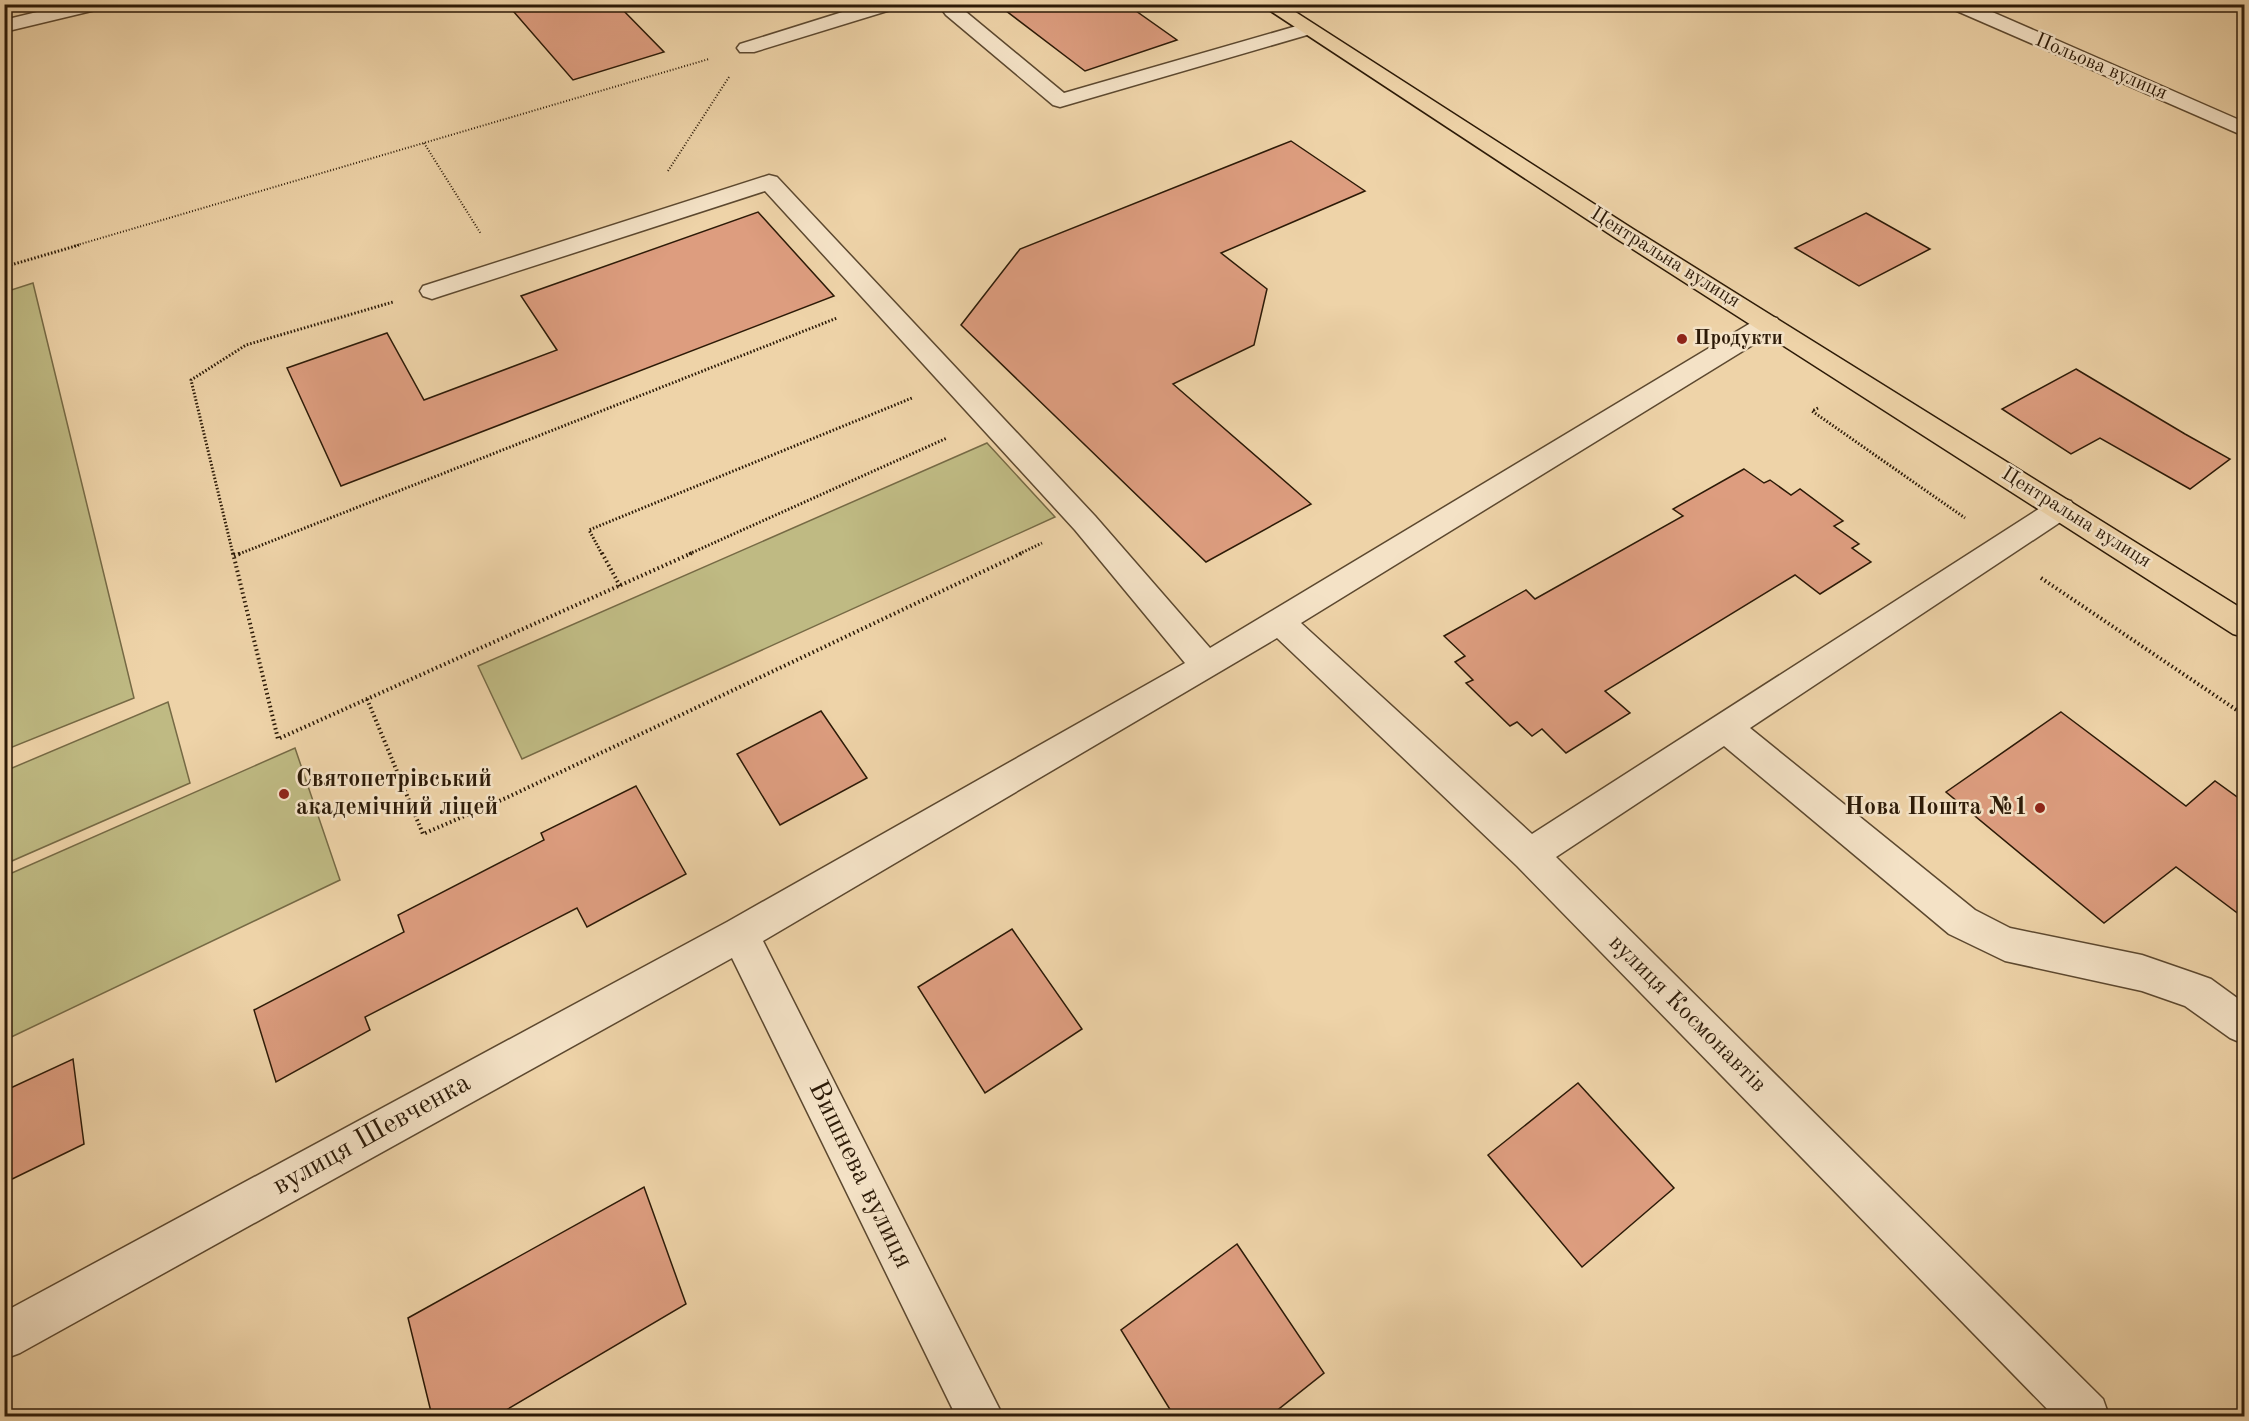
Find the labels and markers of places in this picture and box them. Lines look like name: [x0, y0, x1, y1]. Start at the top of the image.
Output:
place label: Продукти: [1694, 329, 1783, 349]
marker: Продукти: [1675, 332, 1689, 346]
place label: Святопетрівський академічний ліцей: [296, 768, 498, 820]
marker: Святопетрівський академічний ліцей: [277, 787, 291, 801]
place label: Нова Пошта №1: [1844, 796, 2028, 820]
marker: Нова Пошта №1: [2033, 801, 2047, 815]

